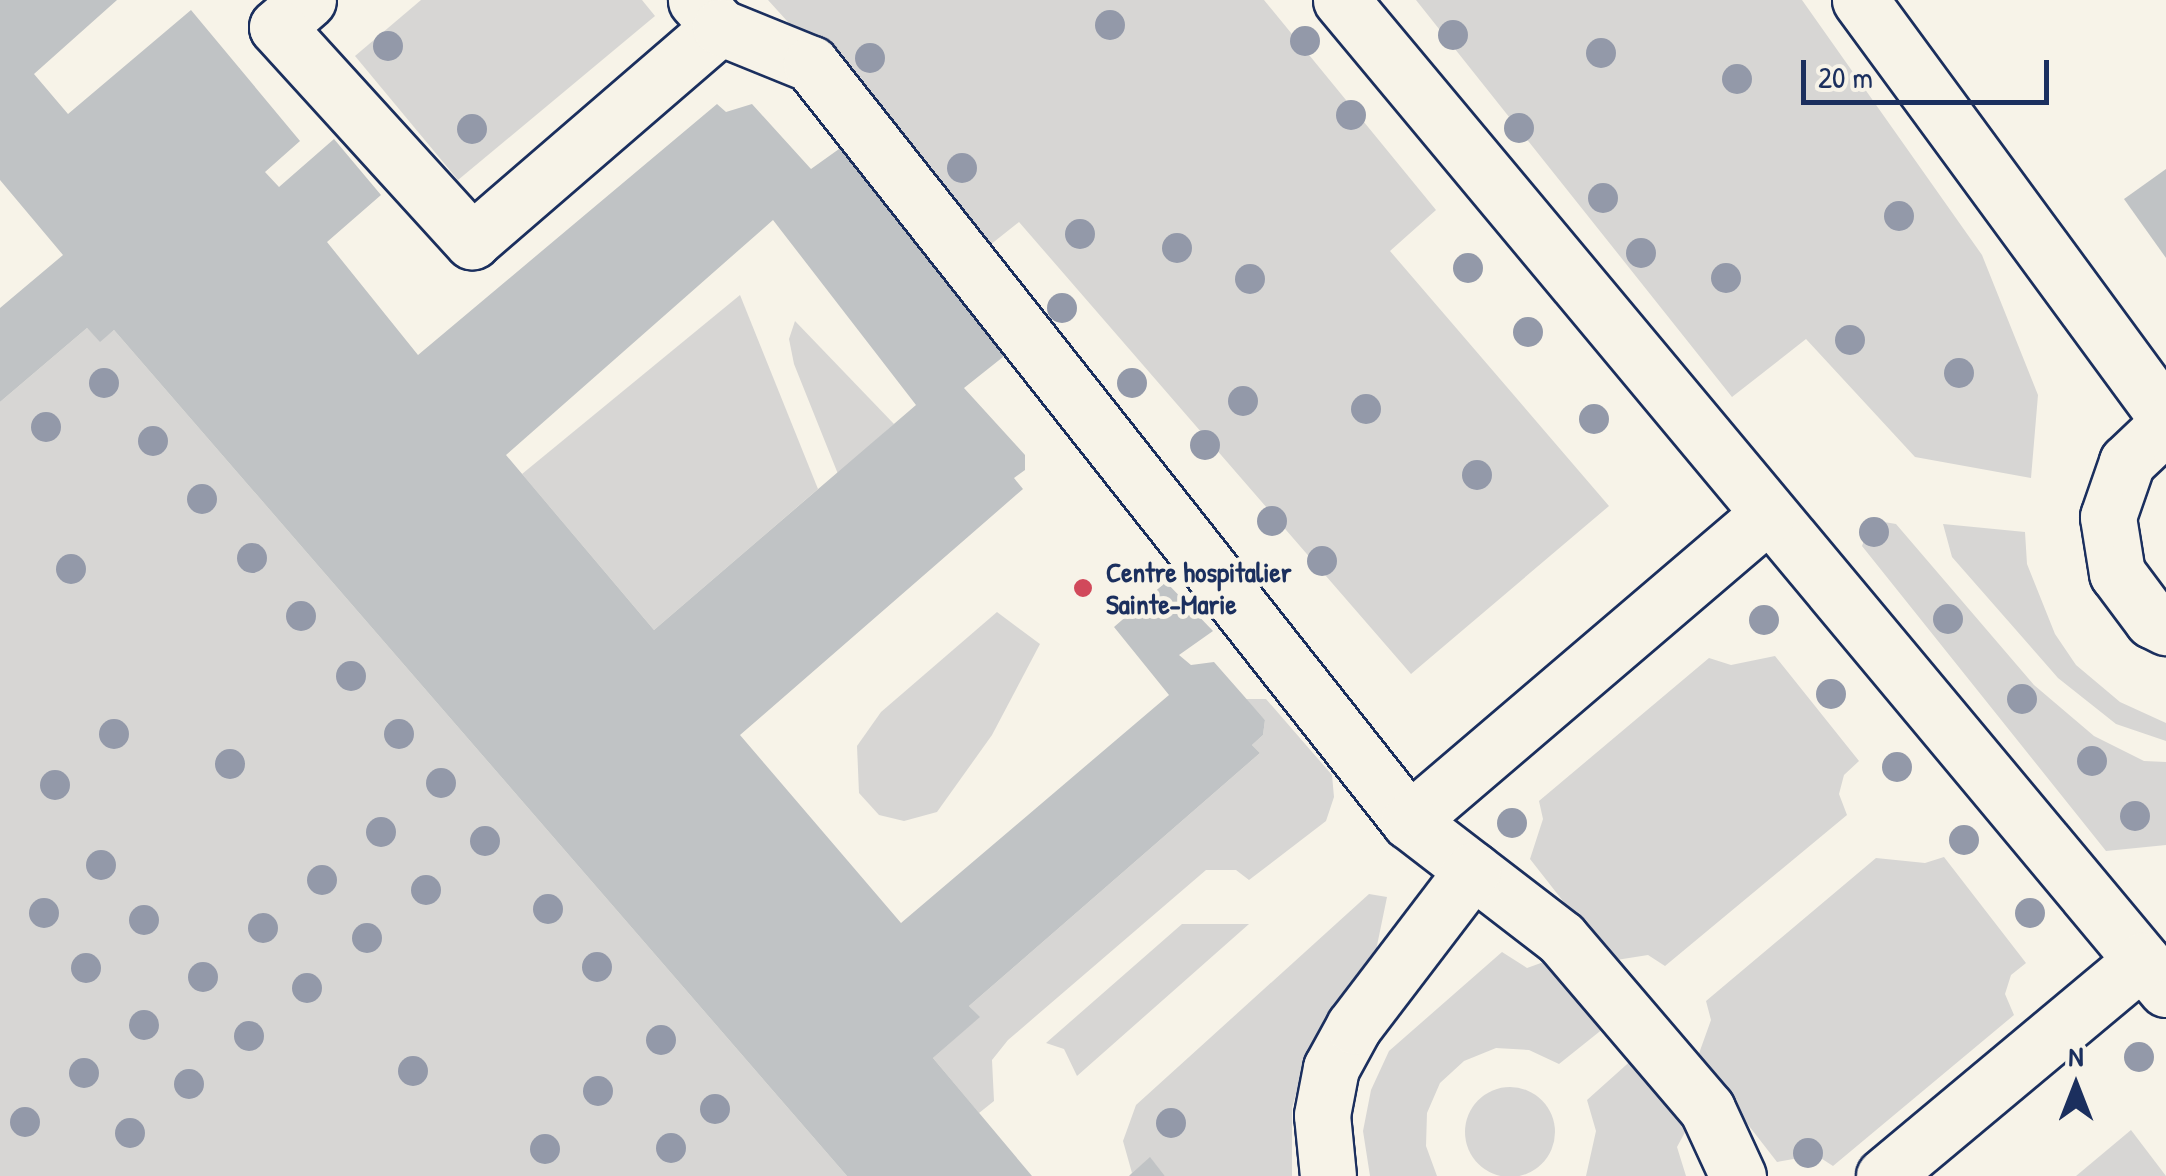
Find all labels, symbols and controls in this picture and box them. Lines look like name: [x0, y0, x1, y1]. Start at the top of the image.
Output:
scale bar: [1806, 40, 2054, 102]
text: 20 m: [1818, 57, 1873, 97]
place label: Centre hospitalier Sainte-Marie: [1106, 555, 1291, 621]
marker: Centre hospitalier Sainte-Marie: [1070, 575, 1096, 601]
north arrow: [2026, 1036, 2126, 1136]
text: N: [2069, 1037, 2083, 1075]

